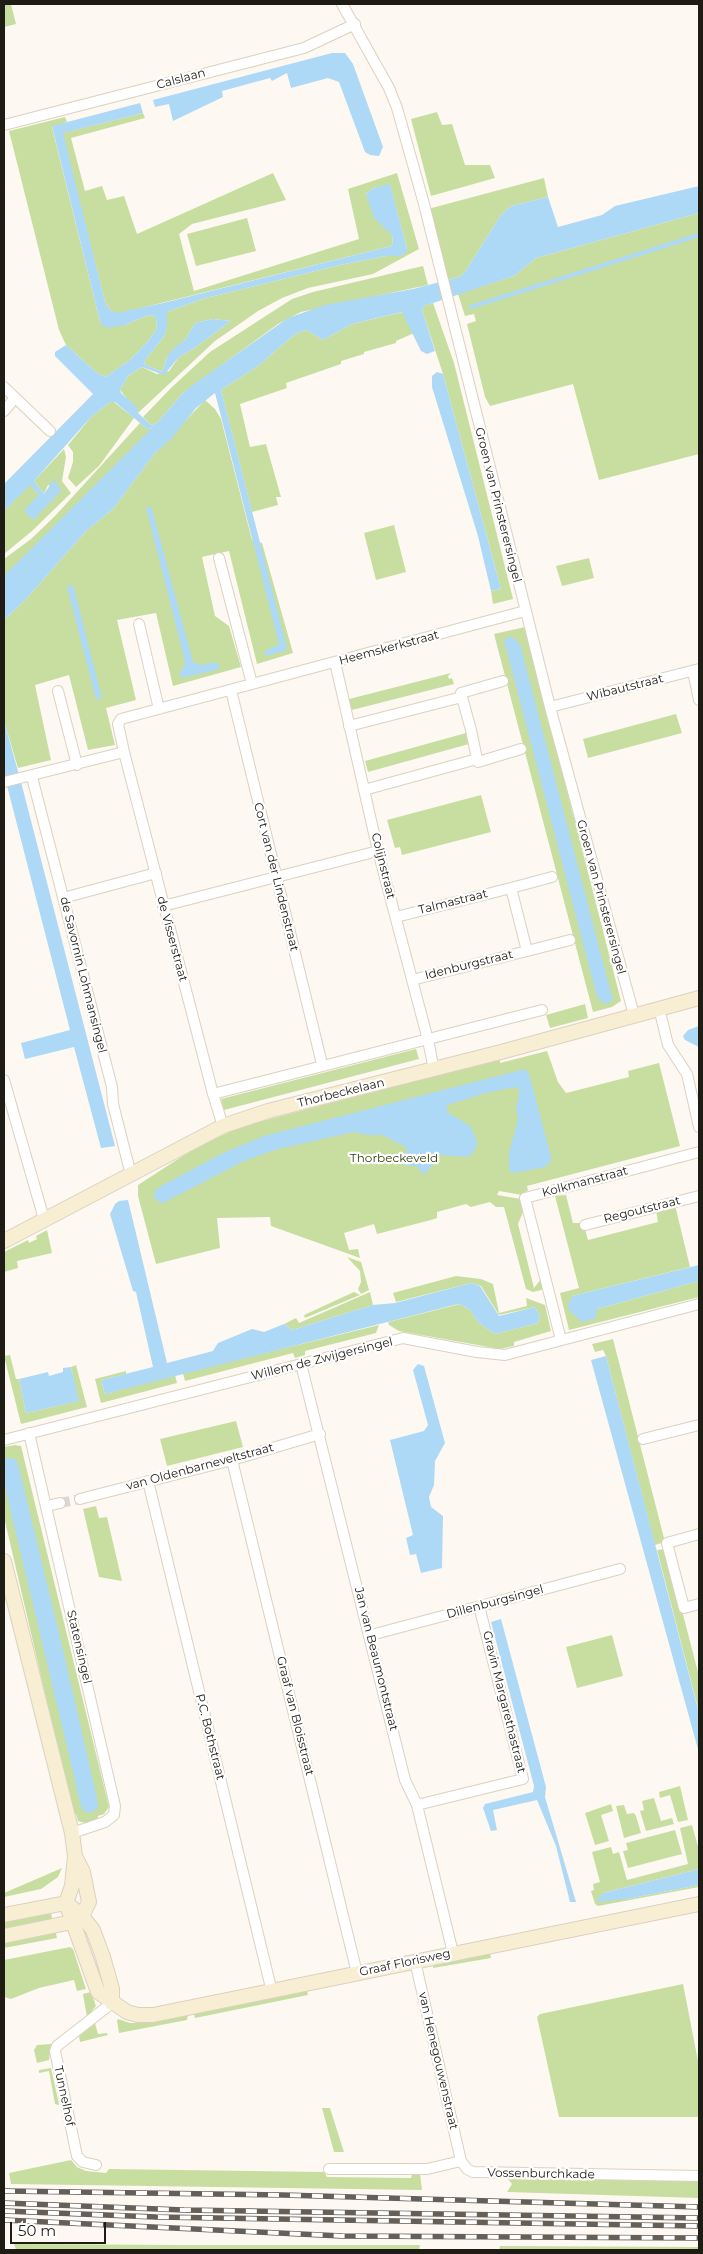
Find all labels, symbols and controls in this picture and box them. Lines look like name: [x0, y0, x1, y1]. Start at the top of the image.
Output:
street label: Calslaan: [155, 66, 207, 92]
street label: Groen van Prinsterersingel: [472, 426, 524, 584]
street label: Heemskerkstraat: [337, 628, 441, 668]
street label: Wibautstraat: [585, 672, 665, 704]
street label: Cort van der Lindenstraat: [251, 801, 301, 953]
street label: Groen van Prinsterersingel: [573, 818, 629, 976]
street label: Colijnstraat: [368, 831, 398, 901]
street label: Talmastraat: [417, 886, 489, 918]
street label: de Savornin Lohmansingel: [57, 895, 109, 1055]
street label: de Visserstraat: [154, 895, 190, 983]
street label: Idenburgstraat: [423, 947, 515, 983]
street label: Thorbeckelaan: [296, 1075, 386, 1111]
park label: Thorbeckeveld: [350, 1151, 438, 1165]
street label: Kolkmanstraat: [541, 1164, 629, 1200]
street label: Regoutstraat: [602, 1193, 682, 1227]
street label: Willem de Zwijgersingel: [250, 1334, 394, 1384]
street label: van Oldenbarneveltstraat: [125, 1440, 275, 1494]
street label: Dillenburgsingel: [445, 1582, 545, 1622]
street label: Jan van Beaumontstraat: [351, 1586, 401, 1732]
street label: Statensingel: [64, 1609, 94, 1685]
street label: Gravin Margarethastraat: [479, 1629, 529, 1775]
street label: Graaf van Bloisstraat: [273, 1655, 317, 1777]
street label: P.C. Bothstraat: [192, 1692, 228, 1782]
street label: Graaf Florisweg: [358, 1946, 452, 1980]
street label: van Henegouwenstraat: [415, 1991, 461, 2131]
street label: Tunnelhof: [51, 2065, 77, 2127]
street label: Vossenburchkade: [487, 2166, 595, 2182]
scale bar: [12, 2212, 109, 2244]
text: 50 m: [18, 2221, 56, 2240]

